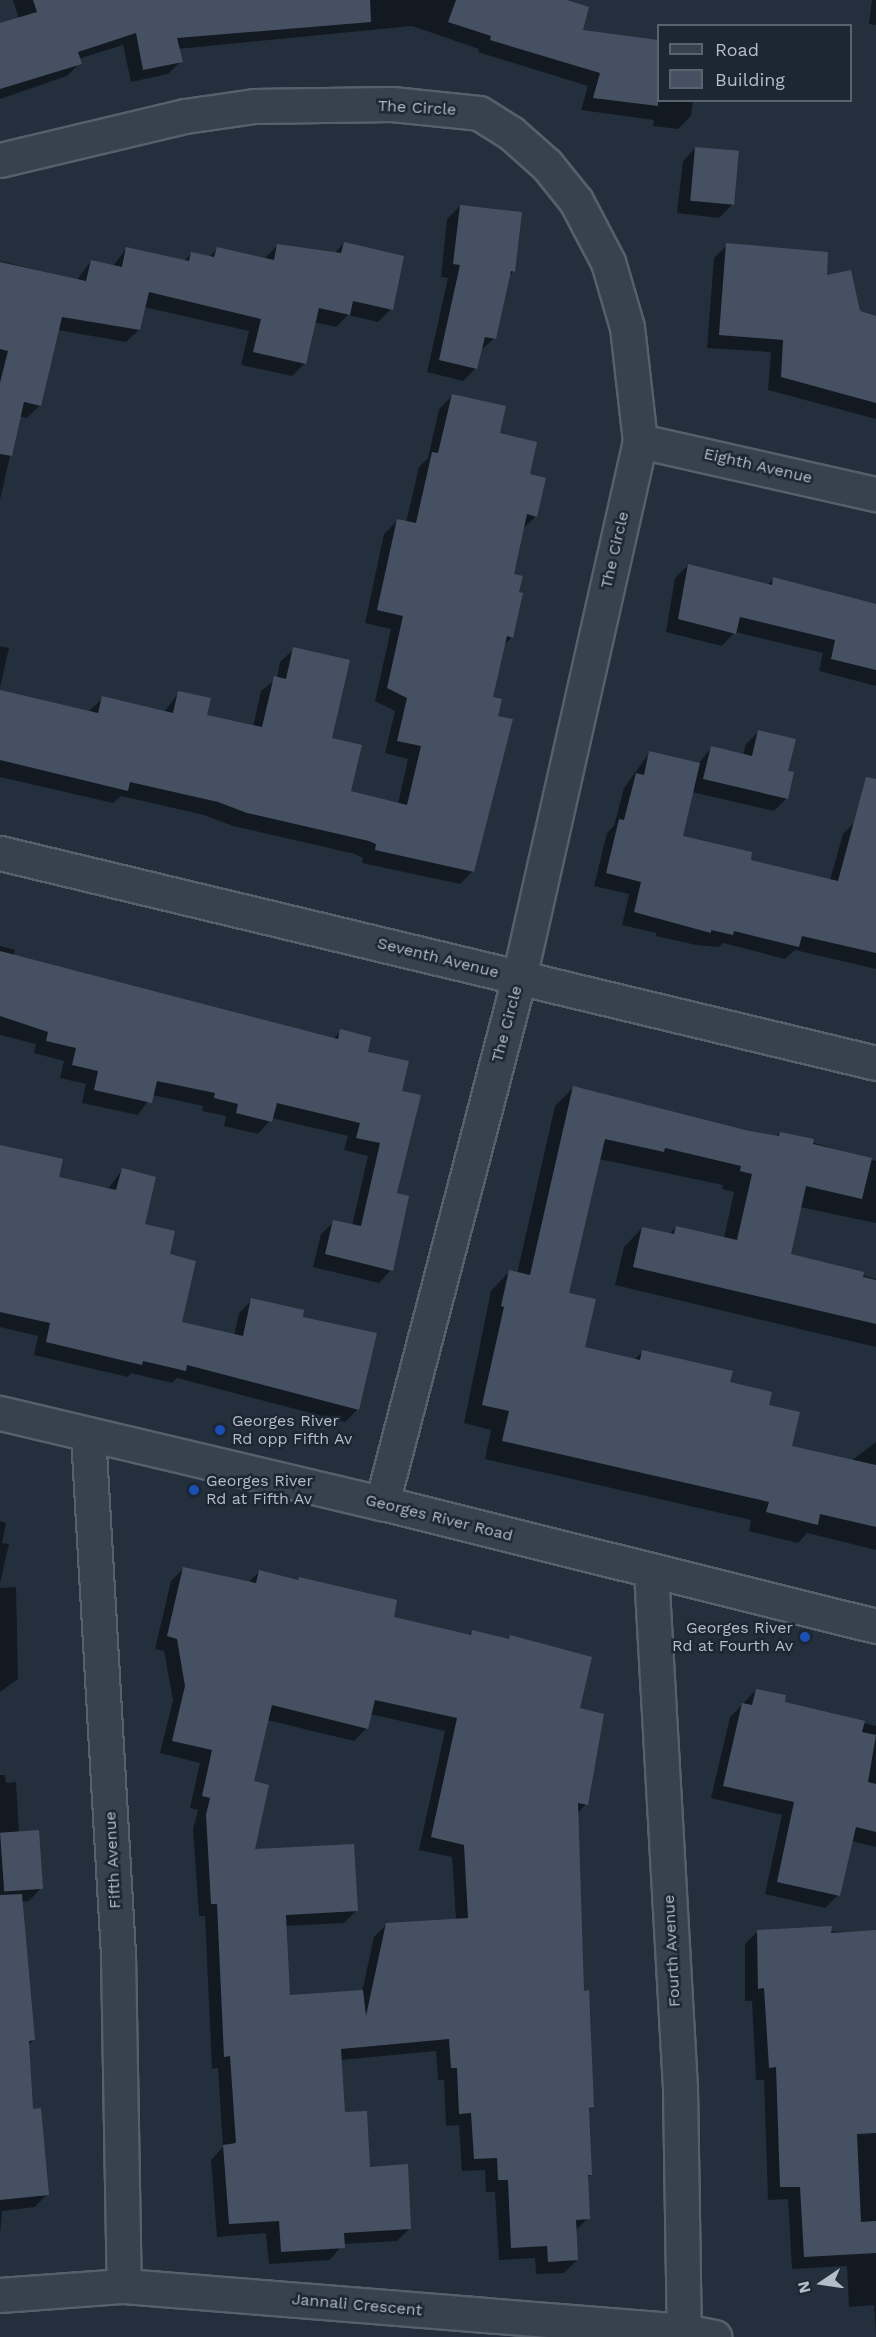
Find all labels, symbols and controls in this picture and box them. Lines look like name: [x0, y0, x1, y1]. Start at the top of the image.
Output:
legend: [657, 24, 852, 102]
text: Road: [715, 39, 759, 60]
text: Building: [715, 69, 785, 90]
street label: The Circle: [377, 96, 457, 120]
street label: Eighth Avenue: [702, 444, 814, 488]
street label: The Circle: [597, 510, 633, 590]
street label: Seventh Avenue: [375, 934, 501, 982]
street label: The Circle: [488, 984, 526, 1064]
place label: Georges River Rd opp Fifth Av: [232, 1411, 353, 1449]
marker: Georges River Rd opp Fifth Av: [213, 1423, 227, 1437]
place label: Georges River Rd at Fifth Av: [206, 1471, 313, 1509]
marker: Georges River Rd at Fifth Av: [187, 1483, 201, 1497]
street label: Georges River Road: [363, 1490, 515, 1546]
place label: Georges River Rd at Fourth Av: [671, 1618, 793, 1656]
marker: Georges River Rd at Fourth Av: [798, 1630, 812, 1644]
street label: Fifth Avenue: [101, 1810, 125, 1910]
street label: Fourth Avenue: [659, 1894, 685, 2008]
north arrow: [792, 2253, 852, 2313]
text: N: [793, 2279, 815, 2295]
street label: Jannali Crescent: [291, 2290, 423, 2320]

